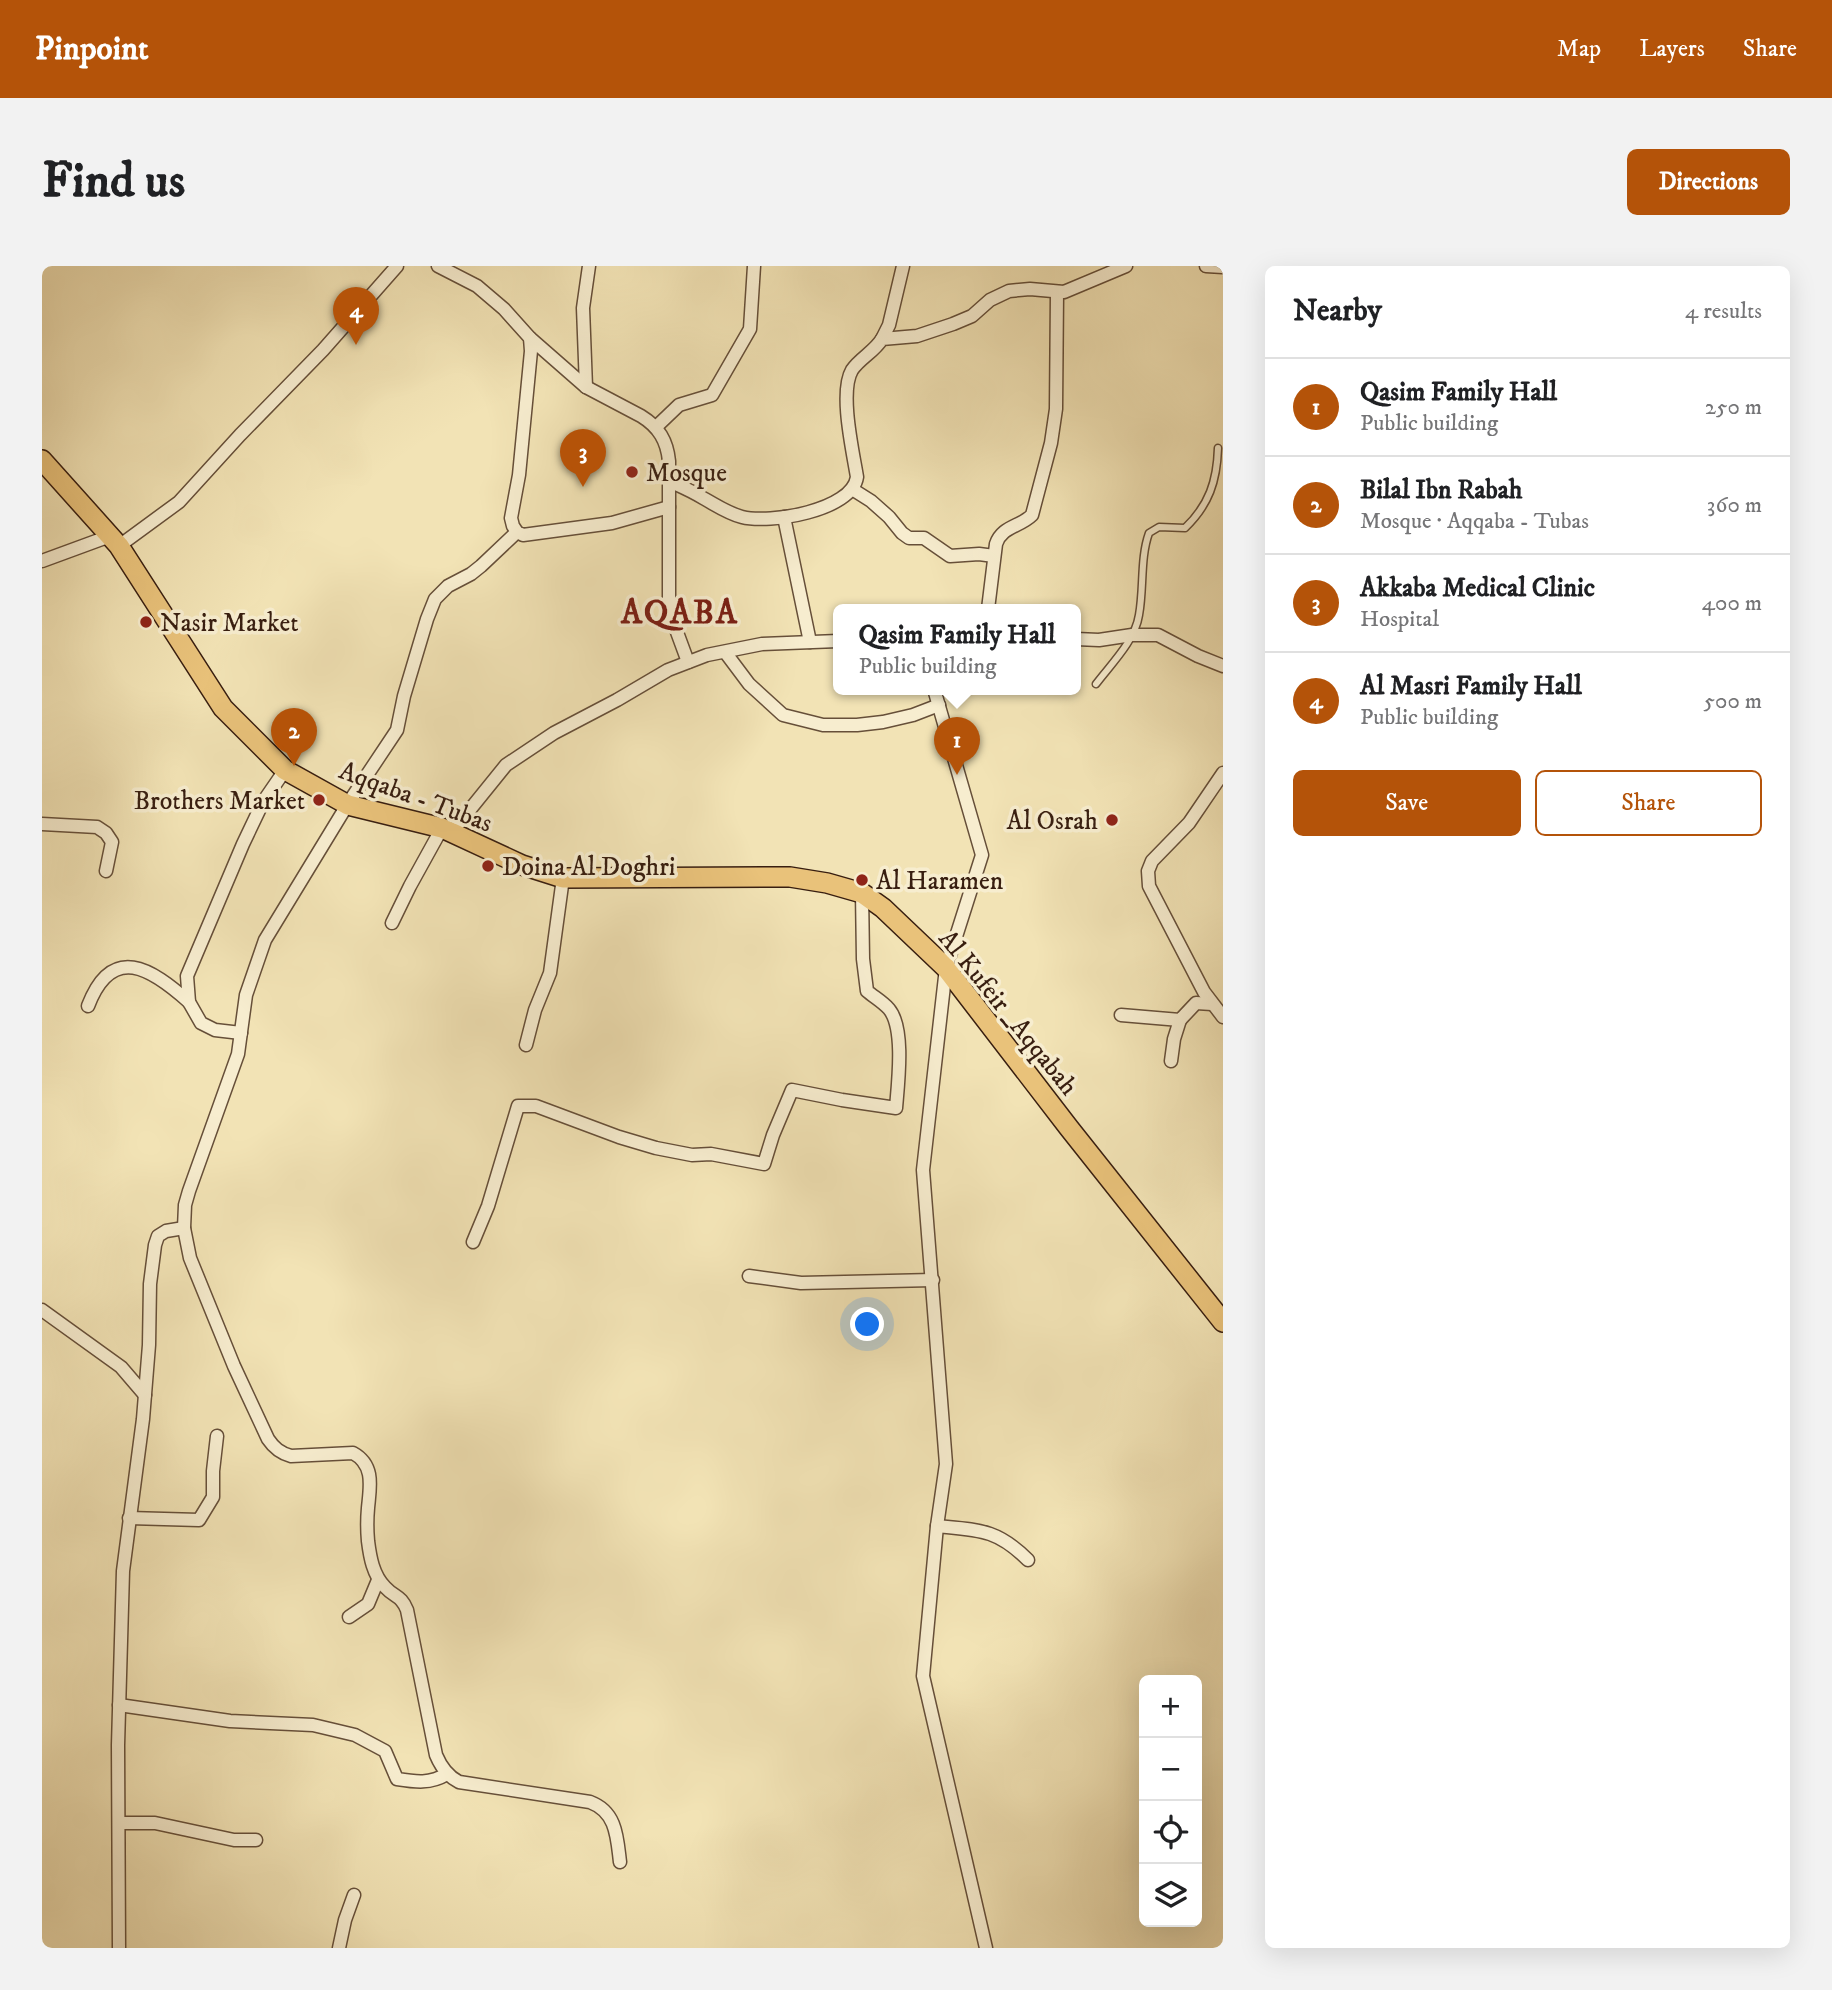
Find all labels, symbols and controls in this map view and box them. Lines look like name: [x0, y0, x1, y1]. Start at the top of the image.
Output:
text: Pinpoint: [35, 29, 149, 70]
text: Map: [1557, 34, 1601, 64]
text: Layers: [1639, 34, 1705, 64]
text: Share: [1743, 34, 1797, 64]
button: Directions: [1627, 149, 1790, 215]
text: Find us: [42, 151, 185, 213]
pin: 4: [333, 287, 379, 345]
text: Nearby: [1293, 293, 1382, 330]
text: 4 results: [1685, 297, 1762, 326]
text: Qasim Family Hall: [1360, 376, 1557, 409]
text: 1: [1312, 393, 1320, 422]
text: 250 m: [1705, 393, 1762, 422]
text: Public building: [1360, 409, 1498, 438]
pin: 3: [560, 429, 606, 487]
place label: Mosque: [646, 457, 727, 490]
marker: Mosque: [624, 464, 640, 480]
text: Bilal Ibn Rabah: [1360, 474, 1522, 507]
text: 2: [1310, 491, 1322, 520]
text: 360 m: [1707, 491, 1762, 520]
text: Mosque · Aqqaba - Tubas: [1360, 507, 1589, 536]
text: Akkaba Medical Clinic: [1360, 572, 1595, 605]
text: 3: [1312, 589, 1320, 618]
text: 400 m: [1702, 589, 1762, 618]
district label: AQABA: [620, 593, 739, 634]
popup: [833, 604, 1081, 695]
text: Hospital: [1360, 605, 1439, 634]
place label: Nasir Market: [160, 607, 299, 640]
marker: Nasir Market: [138, 614, 154, 630]
text: Qasim Family Hall: [858, 619, 1056, 652]
text: Public building: [858, 652, 997, 681]
text: Al Masri Family Hall: [1360, 670, 1582, 703]
text: 4: [1309, 687, 1323, 716]
text: 500 m: [1704, 687, 1762, 716]
text: Public building: [1360, 703, 1498, 732]
pin: 2: [271, 708, 317, 766]
pin: 1: [934, 717, 980, 775]
street label: Aqqaba - Tubas: [334, 754, 497, 840]
button: Save: [1293, 770, 1521, 836]
button: Share: [1535, 770, 1762, 836]
place label: Brothers Market: [134, 785, 305, 818]
marker: Brothers Market: [311, 792, 327, 808]
place label: Al Osrah: [1007, 805, 1098, 838]
marker: Al Osrah: [1104, 812, 1120, 828]
place label: Doina Al Doghri: [502, 851, 676, 884]
marker: Doina Al Doghri: [480, 858, 496, 874]
place label: Al Haramen: [876, 865, 1004, 898]
marker: Al Haramen: [854, 872, 870, 888]
street label: Al Kufeir _Aqqabah: [931, 923, 1085, 1103]
your location: [850, 1307, 884, 1341]
map controls: [1139, 1675, 1202, 1927]
button: +: [1139, 1675, 1202, 1738]
button: −: [1139, 1738, 1202, 1801]
button: locate: [1139, 1801, 1202, 1864]
button: layers: [1139, 1864, 1202, 1927]

